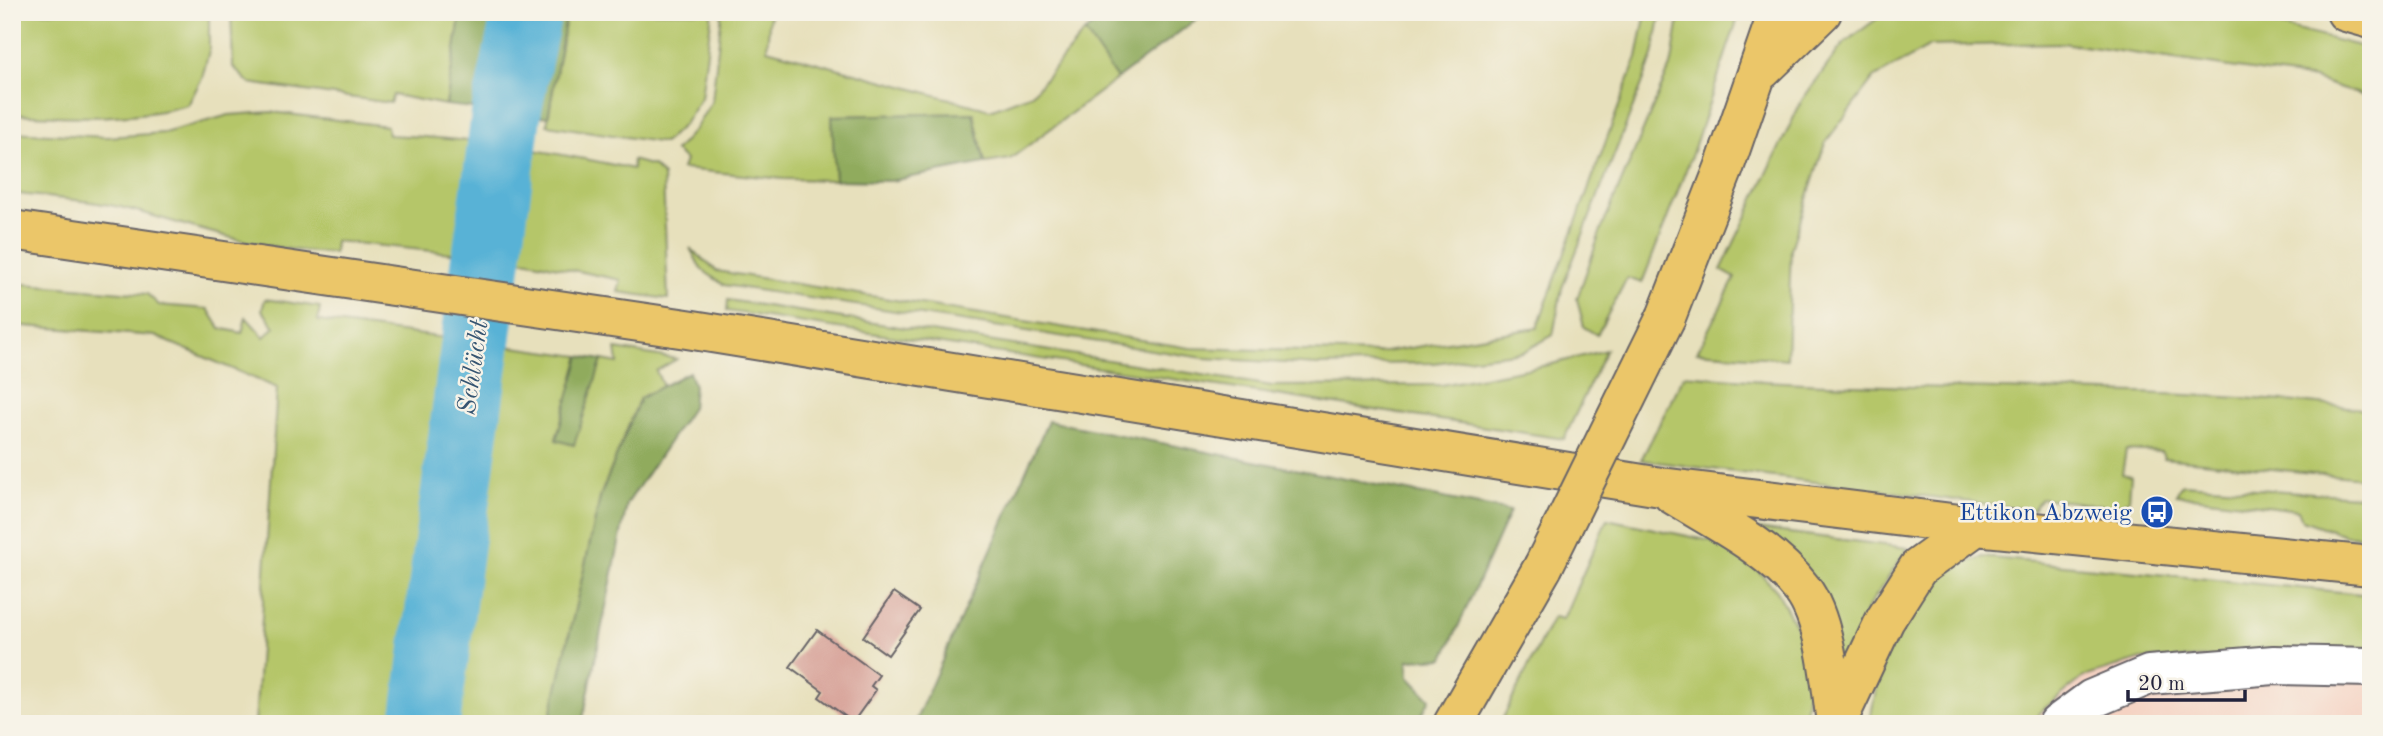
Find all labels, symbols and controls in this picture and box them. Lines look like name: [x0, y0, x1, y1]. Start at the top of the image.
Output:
water label: Schlücht: [454, 318, 494, 416]
bus stop icon: Ettikon Abzweig: [2138, 493, 2176, 531]
place label: Ettikon Abzweig: [1959, 502, 2132, 526]
scale bar: [2128, 659, 2245, 703]
text: 20 m: [2138, 674, 2185, 695]

